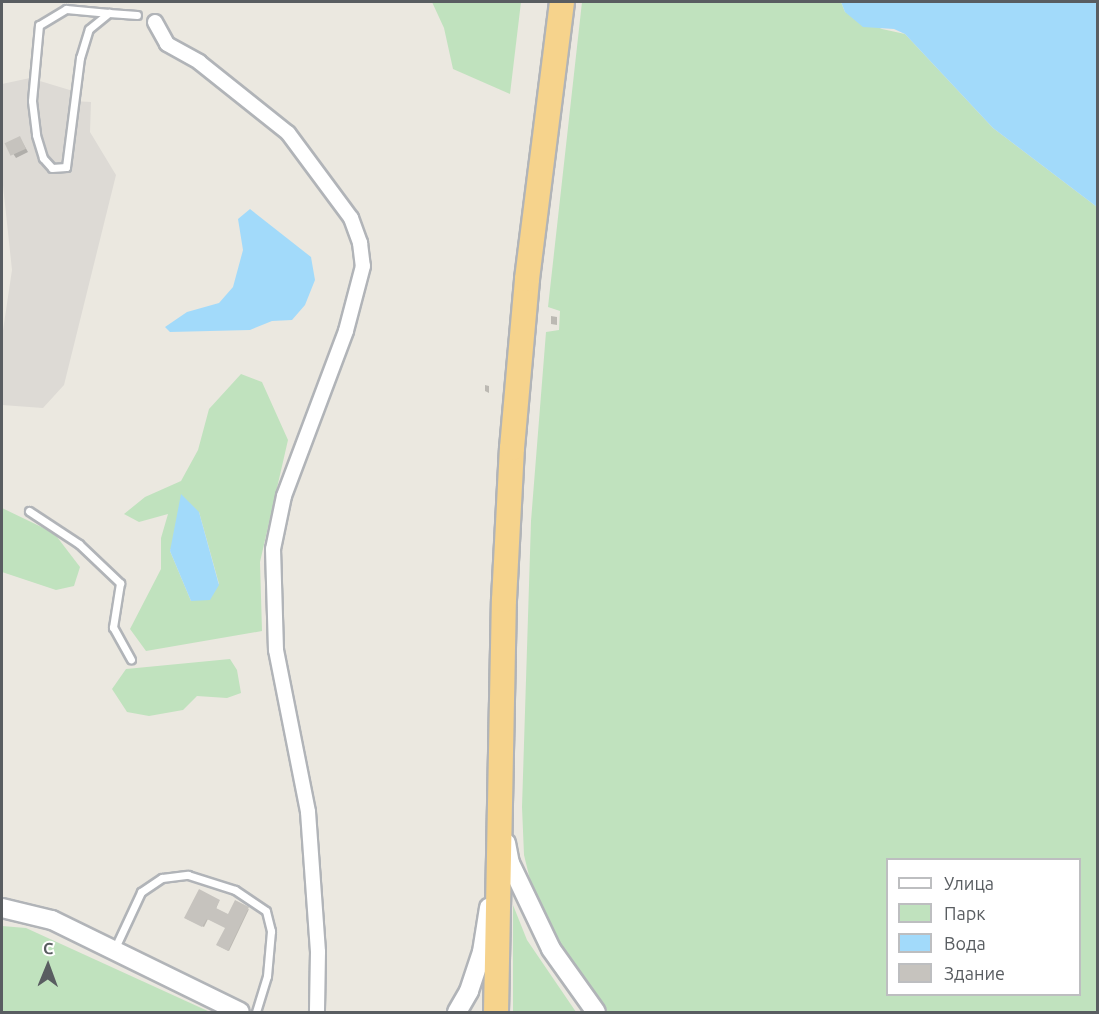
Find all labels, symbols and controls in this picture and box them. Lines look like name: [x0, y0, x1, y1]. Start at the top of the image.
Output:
legend: [886, 858, 1081, 996]
text: Улица: [944, 873, 994, 893]
text: Парк: [944, 903, 985, 923]
text: Вода: [944, 933, 986, 953]
north arrow: [18, 936, 78, 996]
text: С: [43, 939, 54, 957]
text: Здание: [944, 963, 1005, 983]

